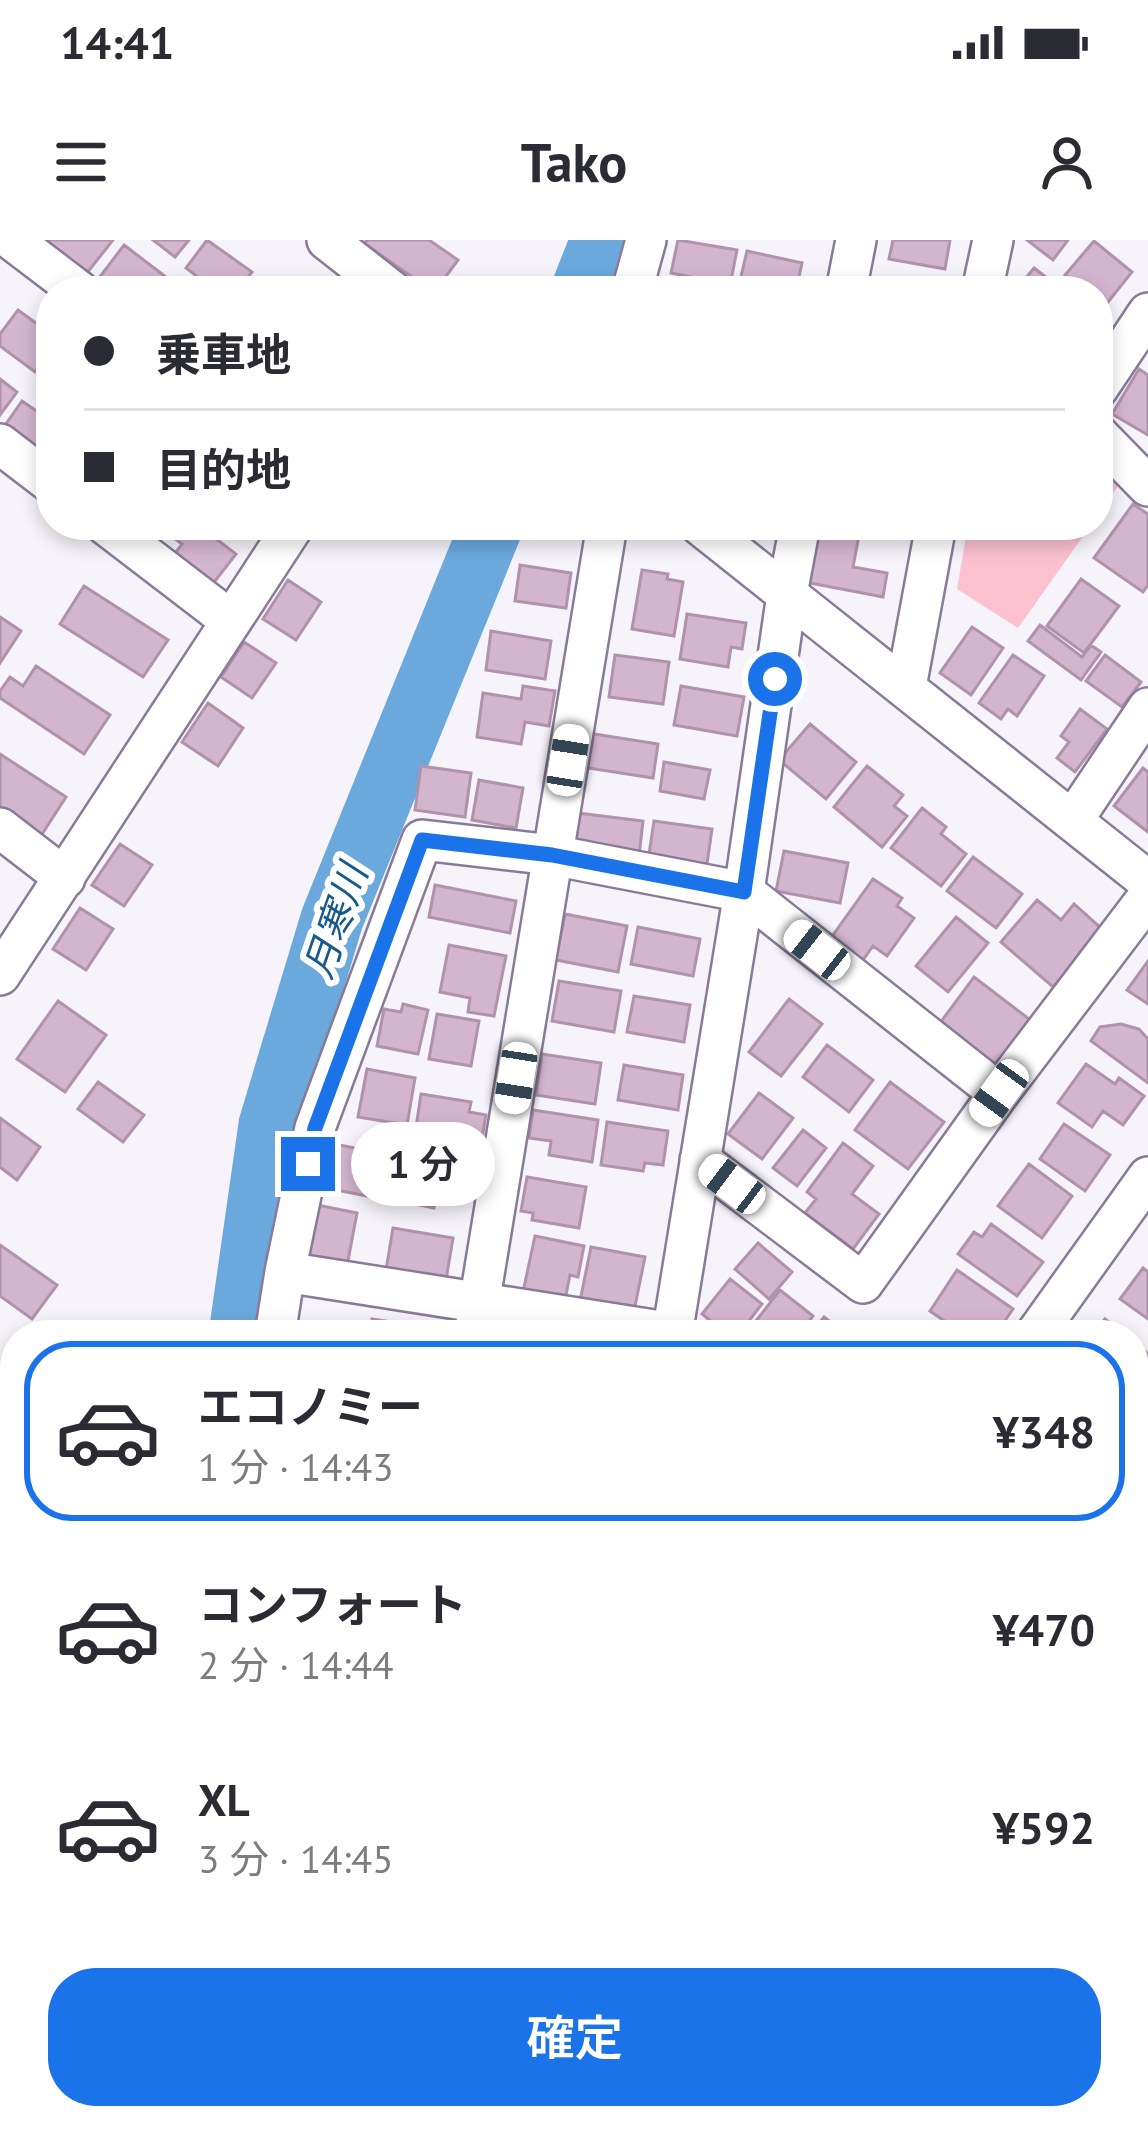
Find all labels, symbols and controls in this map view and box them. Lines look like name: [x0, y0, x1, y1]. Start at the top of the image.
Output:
text: 14:41: [60, 13, 174, 71]
text: Tako: [521, 127, 627, 197]
icon: menu: [48, 129, 114, 195]
icon: person: [1034, 129, 1100, 195]
text: 乗車地: [156, 325, 291, 383]
text: 目的地: [156, 440, 291, 498]
route start: [748, 652, 802, 706]
car: [545, 722, 591, 798]
water label: 月寒川: [292, 854, 379, 985]
car: [778, 914, 856, 986]
car: [493, 1040, 539, 1116]
car: [963, 1053, 1035, 1133]
callout: 1 分: [350, 1122, 494, 1206]
route end: [281, 1137, 335, 1191]
text: 1 分: [388, 1138, 458, 1189]
car: [692, 1148, 772, 1220]
icon: car: [54, 1377, 162, 1485]
text: エコノミー: [198, 1377, 423, 1435]
text: ¥348: [993, 1402, 1095, 1460]
text: 1 分 · 14:43: [198, 1441, 393, 1492]
icon: car: [54, 1575, 162, 1683]
text: コンフォート: [198, 1575, 467, 1633]
text: ¥470: [993, 1600, 1095, 1658]
text: 2 分 · 14:44: [198, 1639, 393, 1690]
text: XL: [198, 1770, 250, 1828]
icon: car: [54, 1773, 162, 1881]
text: ¥592: [993, 1798, 1095, 1856]
text: 3 分 · 14:45: [198, 1833, 393, 1884]
button: 確定: [48, 1968, 1101, 2106]

